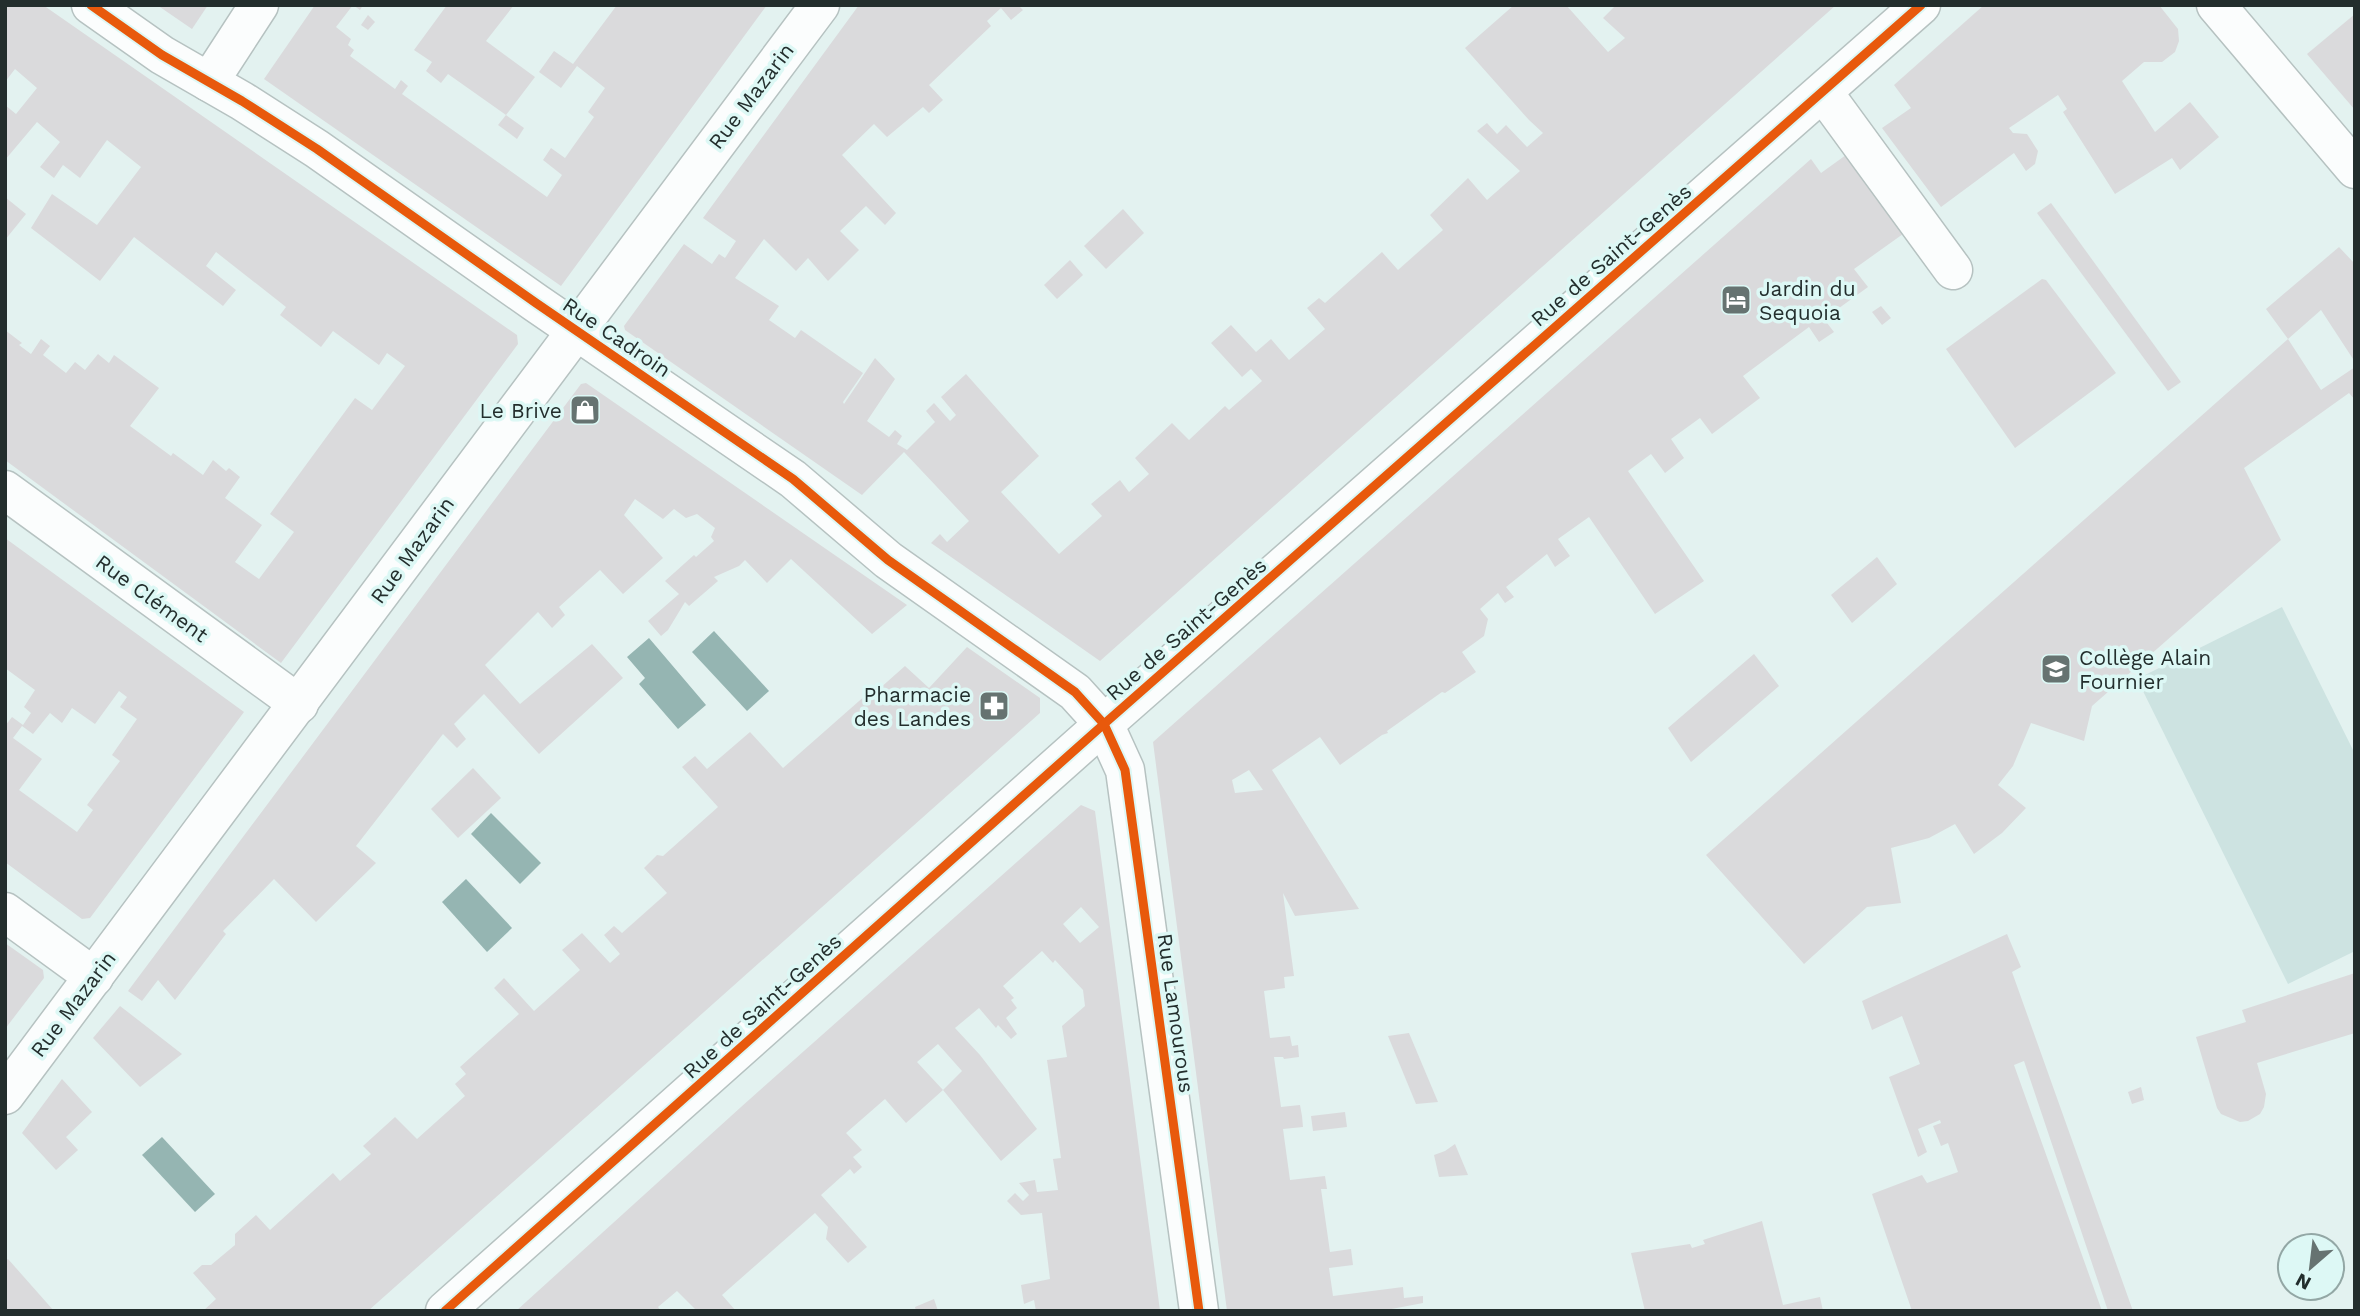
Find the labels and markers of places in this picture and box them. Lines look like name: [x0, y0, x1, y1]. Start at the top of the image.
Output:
place label: Jardin du Sequoia: [1759, 276, 1856, 325]
hotel icon: Jardin du Sequoia: [1719, 283, 1753, 317]
shop icon: Le Brive: [568, 393, 602, 427]
place label: Le Brive: [480, 398, 562, 423]
place label: Collège Alain Fournier: [2079, 645, 2211, 694]
school or university icon: Collège Alain Fournier: [2039, 652, 2073, 686]
place label: Pharmacie des Landes: [854, 682, 971, 731]
pharmacy icon: Pharmacie des Landes: [977, 689, 1011, 723]

